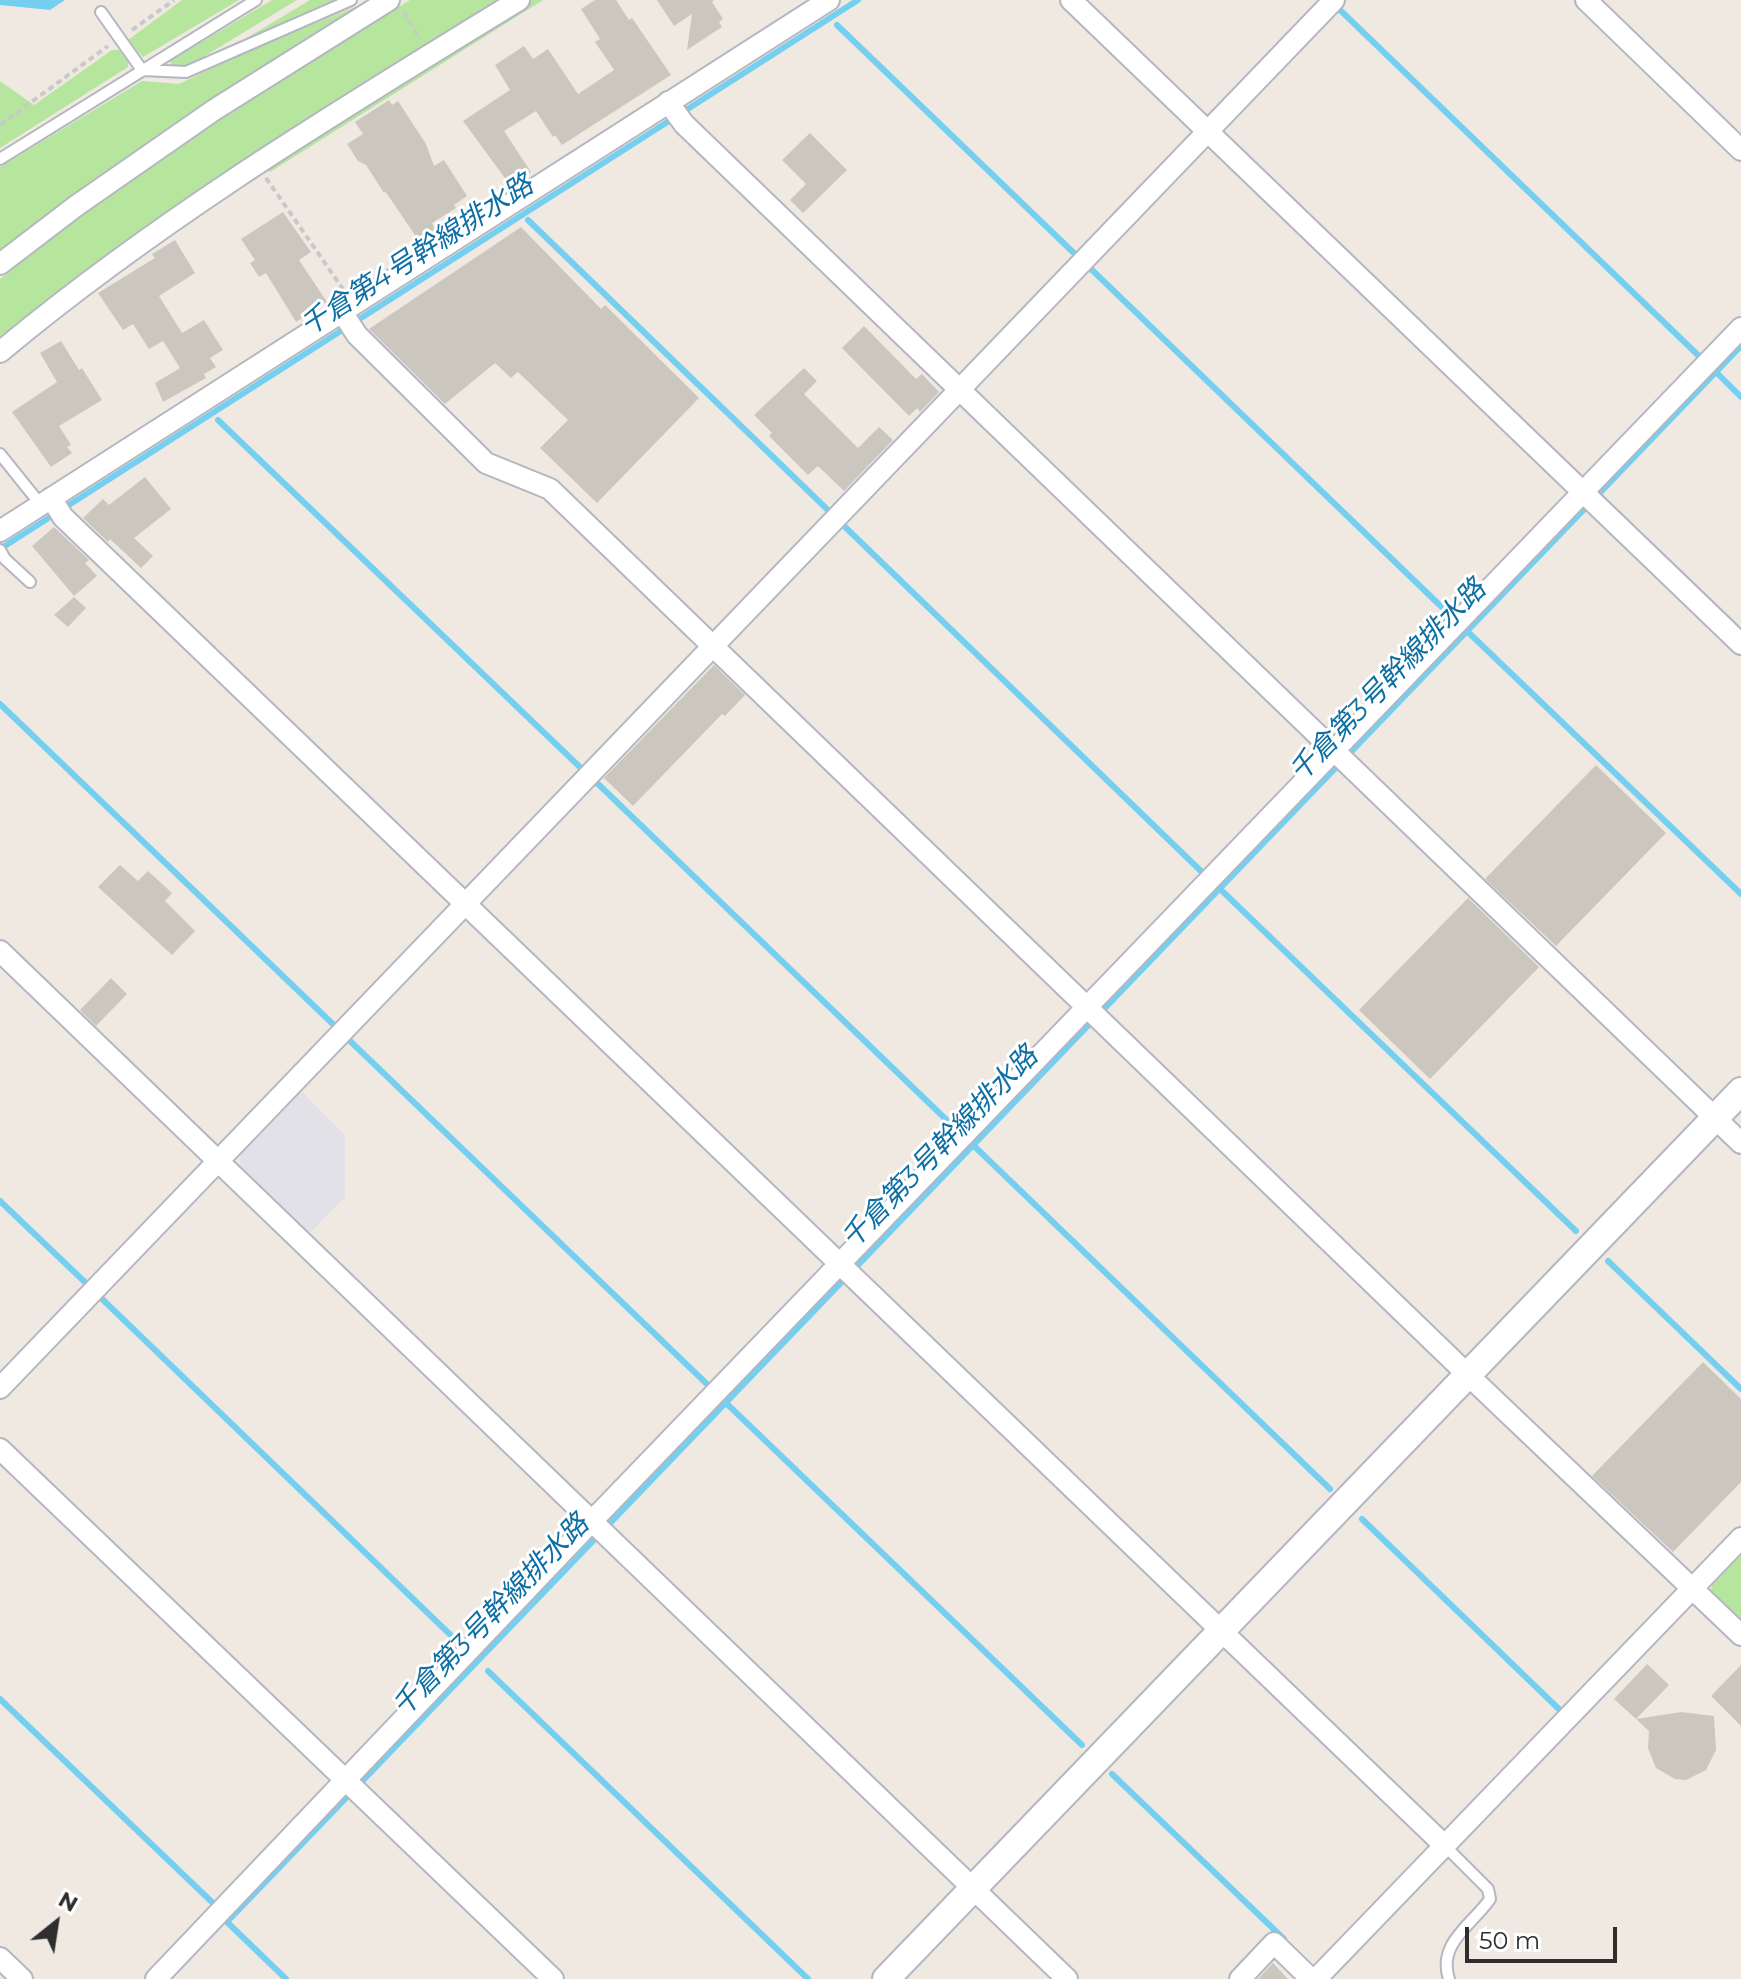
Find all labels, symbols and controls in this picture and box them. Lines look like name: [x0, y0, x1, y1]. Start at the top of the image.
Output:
water label: 千倉第4号幹線排水路: [294, 168, 540, 344]
water label: 千倉第3号幹線排水路: [1283, 573, 1493, 789]
water label: 千倉第3号幹線排水路: [835, 1040, 1045, 1256]
water label: 千倉第3号幹線排水路: [386, 1508, 596, 1724]
north arrow: [16, 1883, 96, 1963]
text: N: [54, 1886, 83, 1918]
scale bar: [1469, 1911, 1621, 1961]
text: 50 m: [1479, 1926, 1540, 1955]

